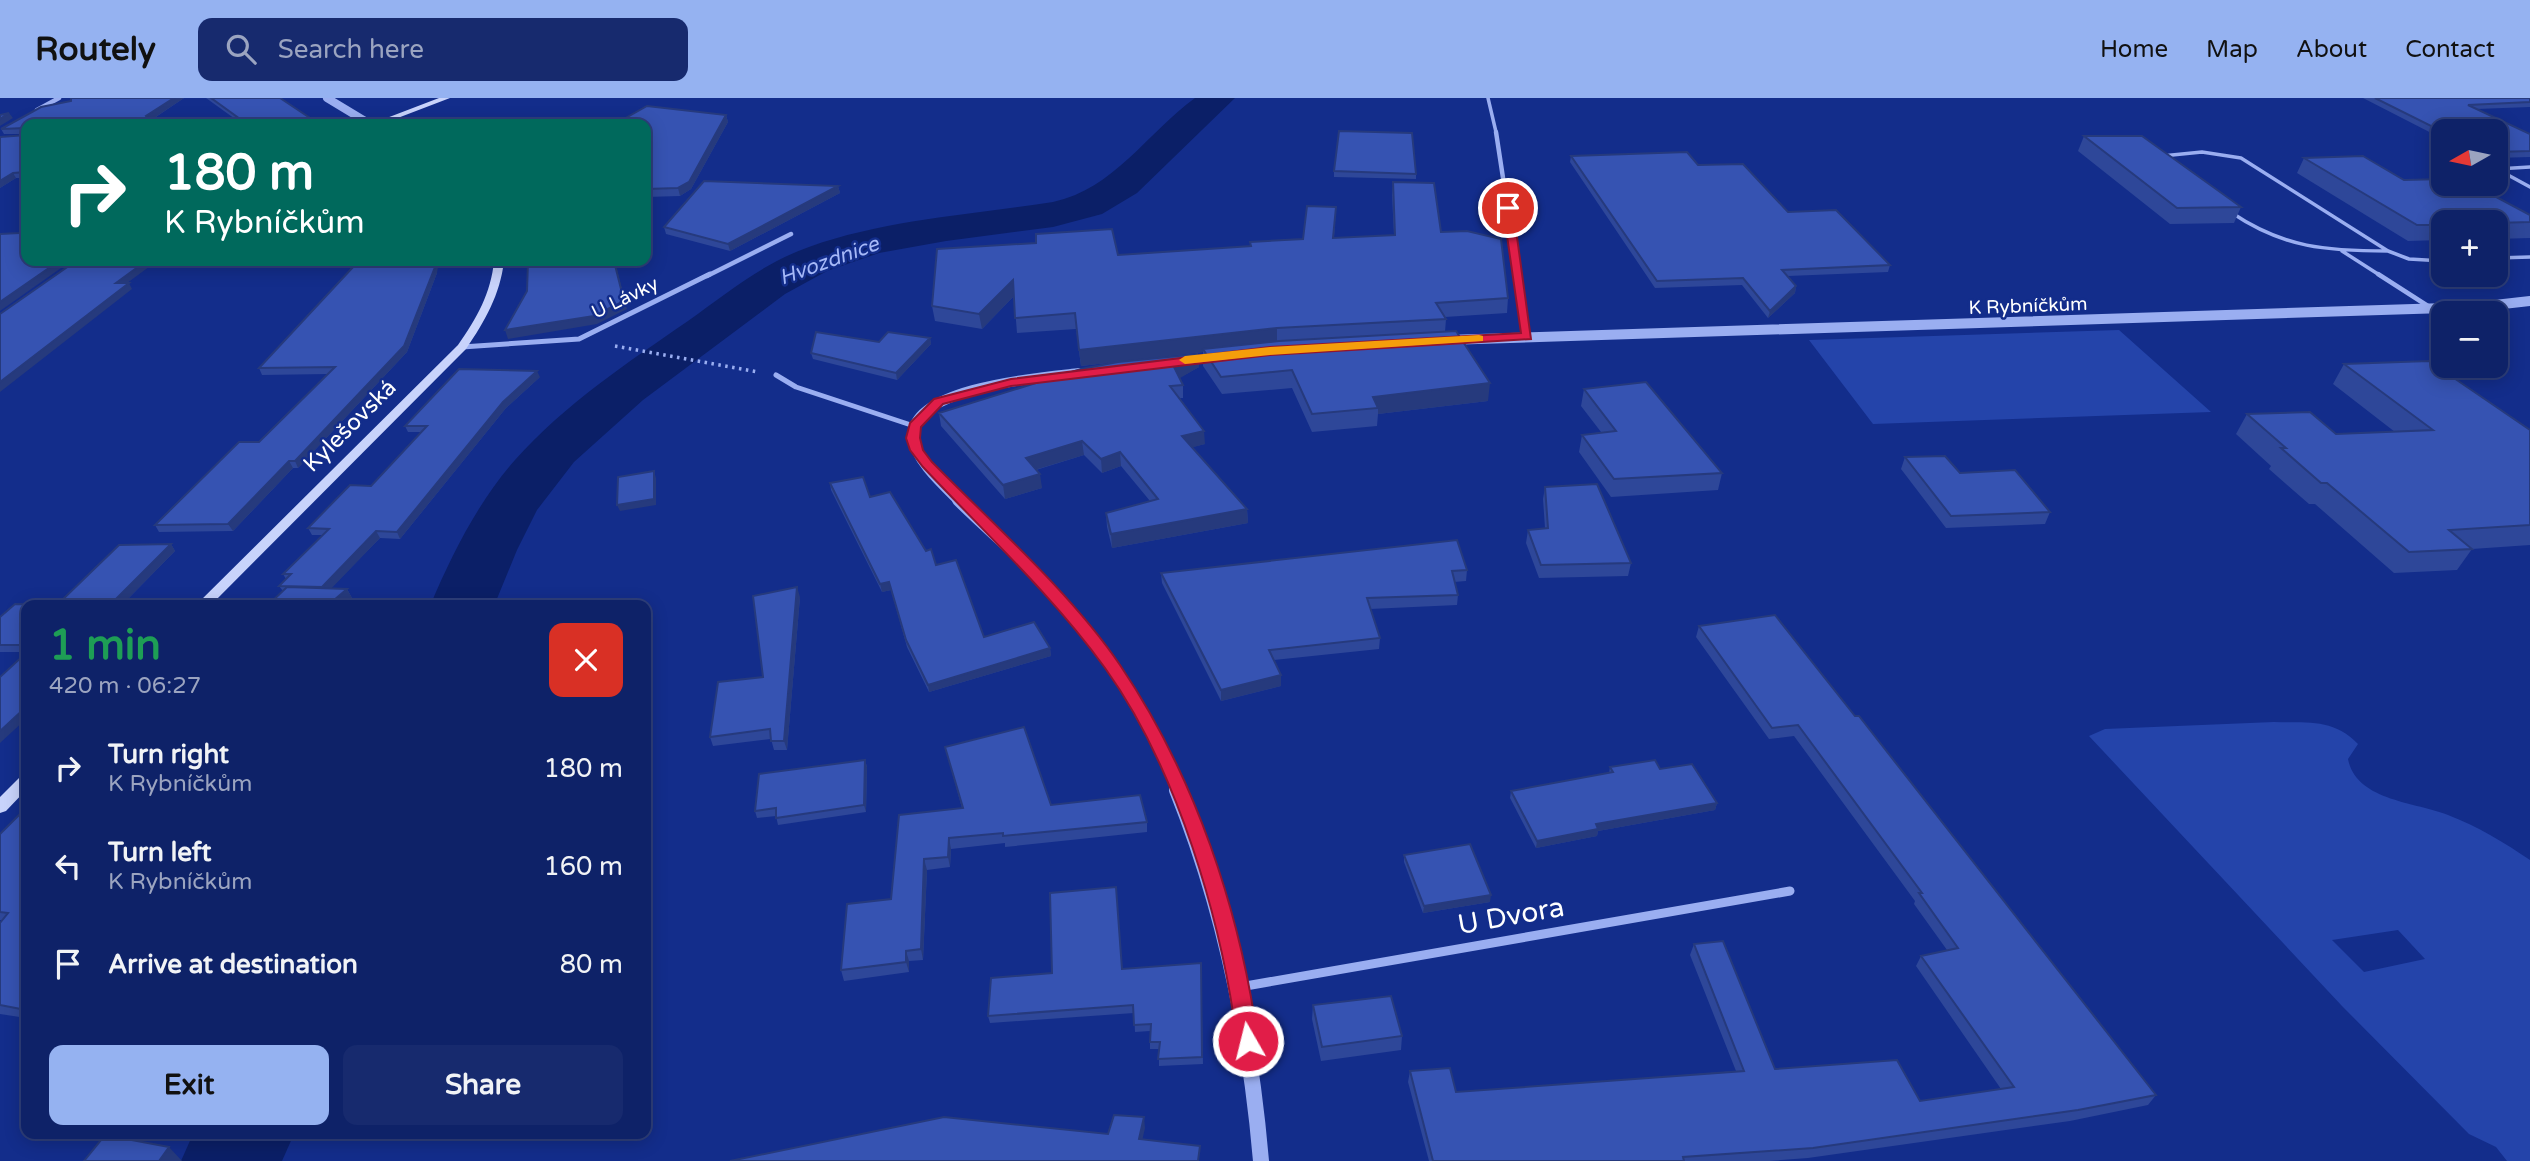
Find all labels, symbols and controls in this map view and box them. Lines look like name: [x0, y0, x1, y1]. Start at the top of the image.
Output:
search box: [198, 18, 688, 81]
text: Routely: [35, 30, 156, 69]
icon: search: [222, 30, 260, 68]
text: Search here: [278, 34, 424, 65]
text: Home: [2100, 35, 2168, 64]
text: Map: [2206, 35, 2258, 64]
text: About: [2296, 35, 2367, 64]
text: Contact: [2405, 35, 2495, 64]
north arrow: [2431, 119, 2508, 196]
map controls: [2431, 119, 2508, 378]
text: 180 m: [164, 144, 314, 203]
icon: right: [49, 147, 140, 238]
pin: [1478, 178, 1538, 238]
icon: arrive: [1489, 189, 1527, 227]
text: K Rybníčkům: [164, 204, 365, 242]
button: +: [2431, 210, 2508, 287]
water label: Hvozdnice: [776, 231, 883, 291]
street label: U Lávky: [588, 272, 662, 324]
street label: K Rybníčkům: [1968, 293, 2088, 319]
button: −: [2431, 301, 2508, 378]
street label: Kylešovská: [298, 374, 402, 478]
text: 1 min: [49, 620, 161, 671]
button: close: [549, 623, 623, 697]
text: 420 m · 06:27: [49, 672, 201, 700]
text: Turn right: [108, 739, 229, 770]
icon: right: [49, 749, 87, 787]
text: 180 m: [543, 753, 623, 784]
text: K Rybníčkům: [108, 770, 252, 798]
text: Turn left: [108, 837, 211, 868]
icon: left: [49, 847, 87, 885]
text: 160 m: [543, 851, 623, 882]
text: K Rybníčkům: [108, 868, 252, 896]
street label: U Dvora: [1455, 890, 1567, 942]
icon: arrive: [49, 945, 87, 983]
text: Arrive at destination: [108, 949, 358, 980]
text: 80 m: [560, 949, 623, 980]
position arrow: [1211, 1004, 1285, 1078]
button: Exit: [49, 1045, 329, 1125]
button: Share: [343, 1045, 623, 1125]

